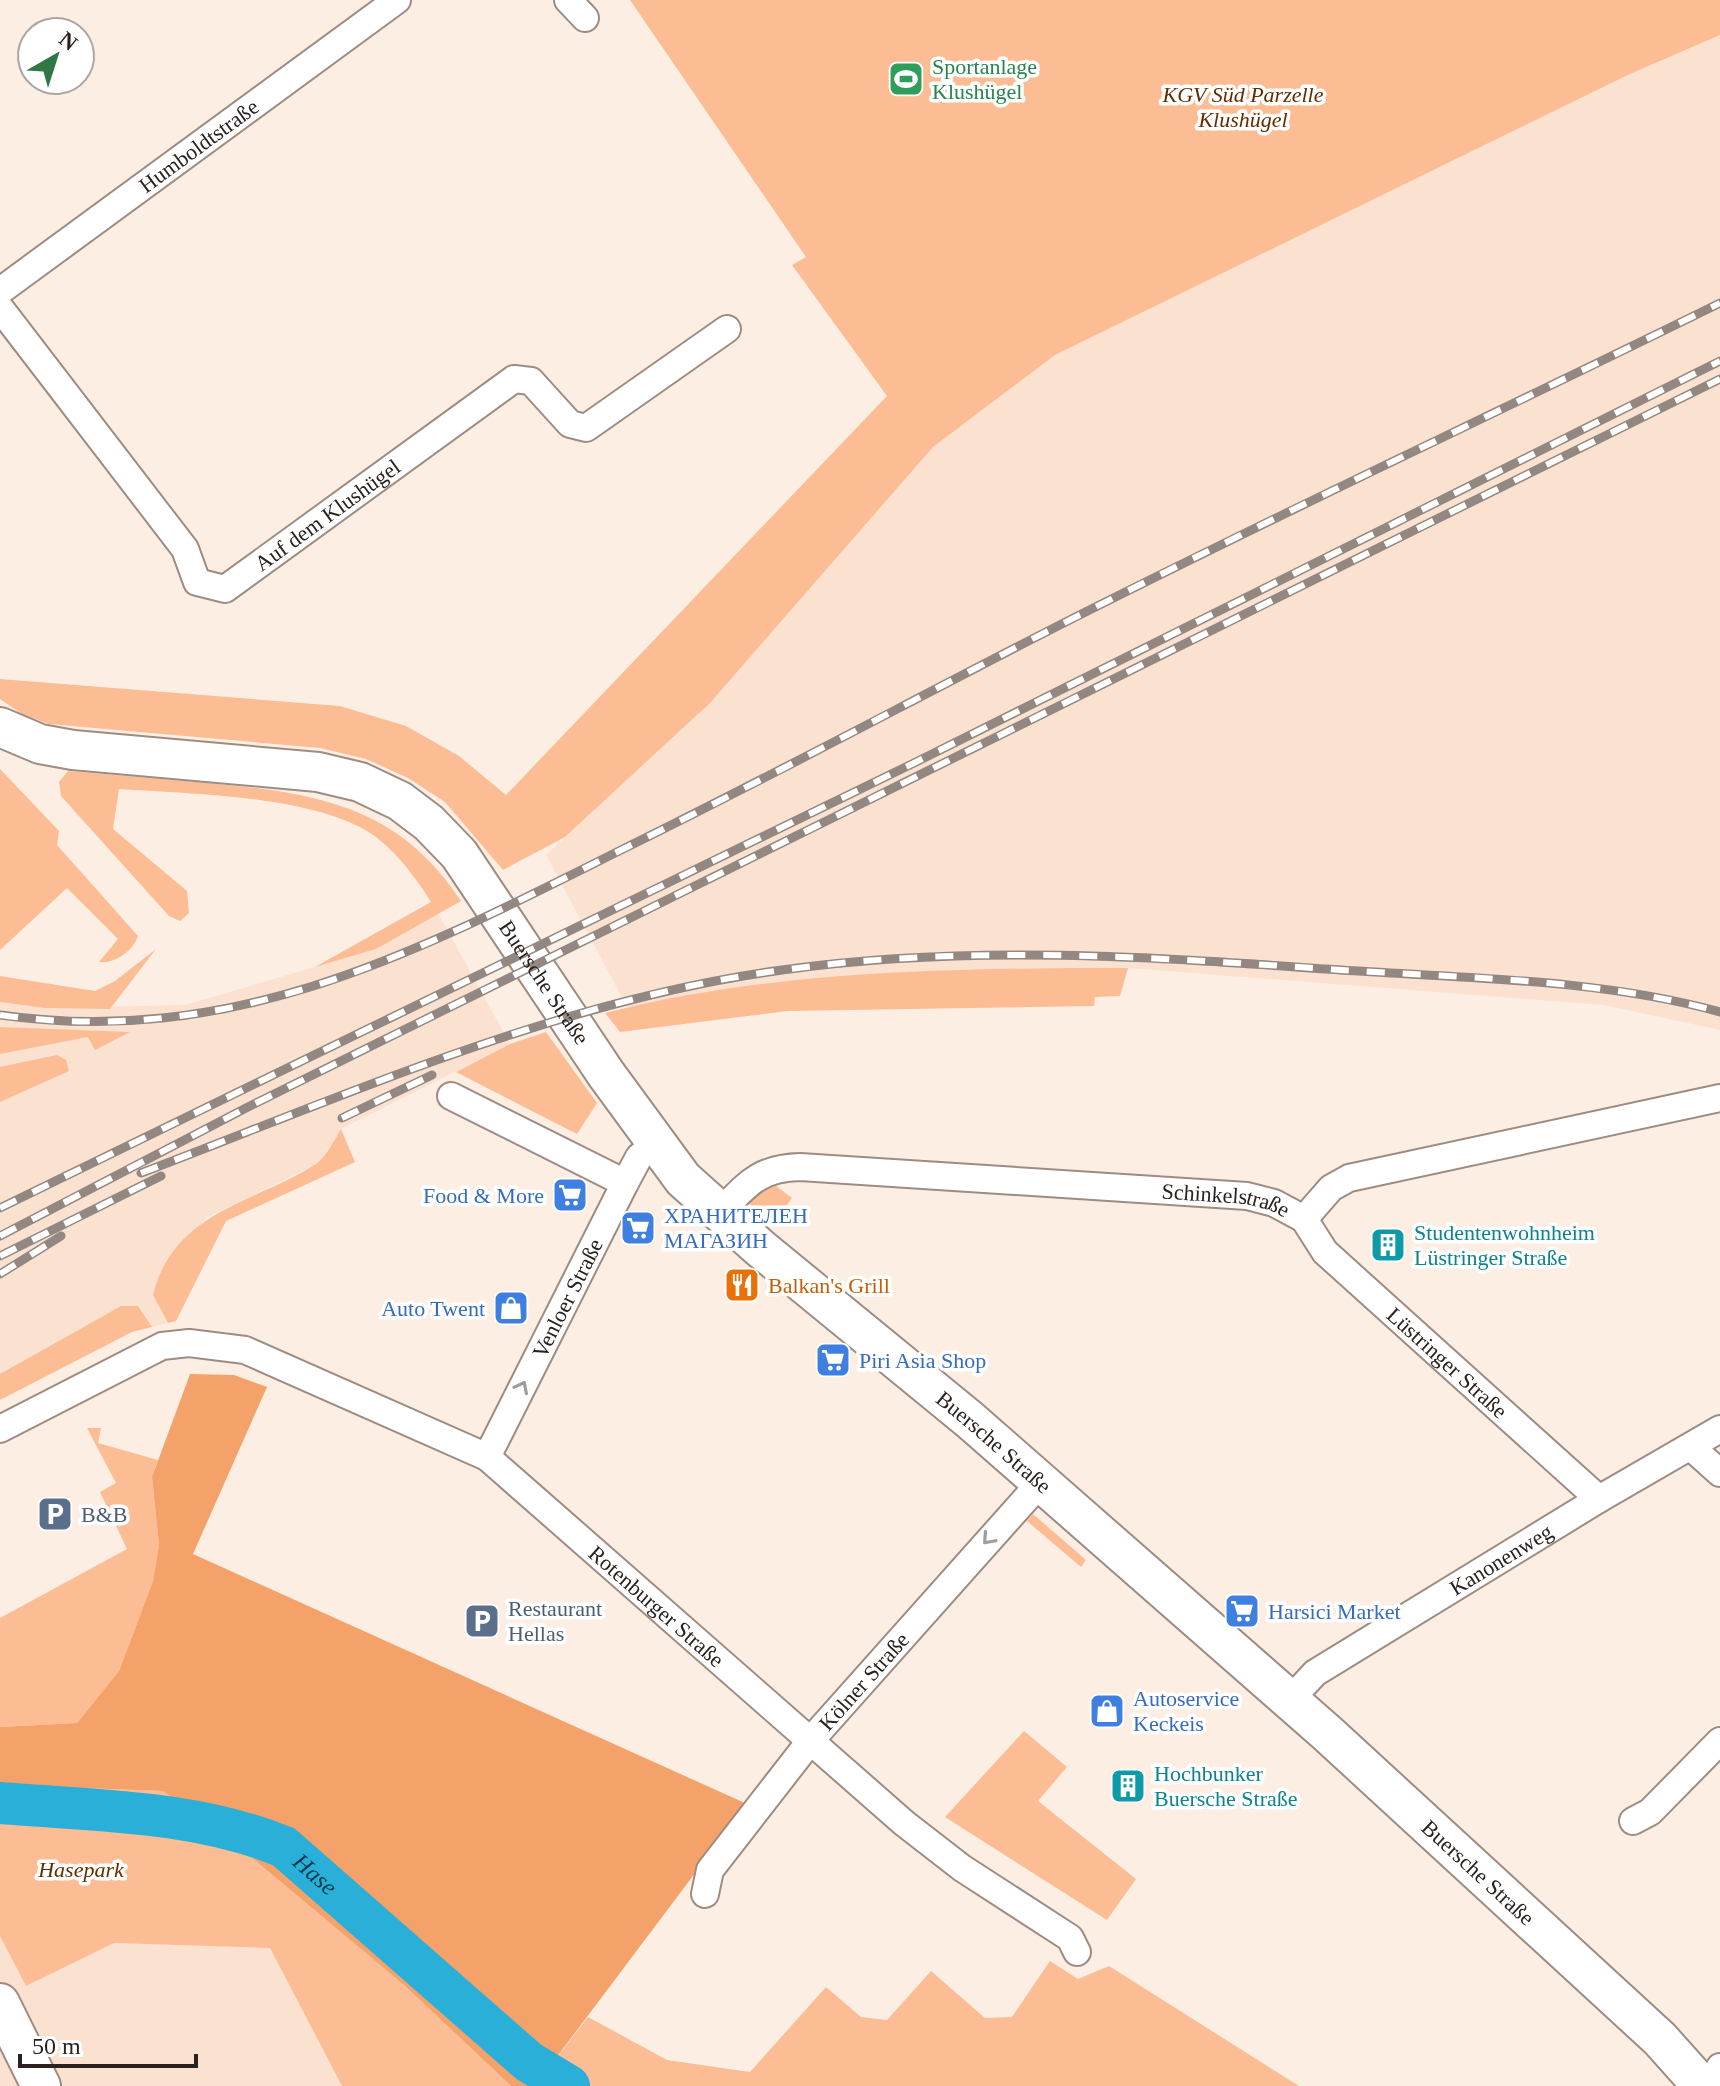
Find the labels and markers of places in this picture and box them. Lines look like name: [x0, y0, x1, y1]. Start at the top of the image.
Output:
place label: Sportanlage Klushügel: [932, 54, 1037, 104]
sports icon: Sportanlage Klushügel: [887, 60, 925, 98]
supermarket icon: Food & More: [551, 1176, 589, 1214]
place label: Food & More: [423, 1183, 544, 1208]
place label: ХРАНИТЕЛЕН МАГАЗИН: [664, 1203, 808, 1253]
supermarket icon: ХРАНИТЕЛЕН МАГАЗИН: [619, 1209, 657, 1247]
place label: Studentenwohnheim Lüstringer Straße: [1414, 1220, 1595, 1270]
building icon: Studentenwohnheim Lüstringer Straße: [1369, 1226, 1407, 1264]
restaurant icon: Balkan's Grill: [723, 1266, 761, 1304]
place label: Balkan's Grill: [768, 1273, 890, 1298]
shop icon: Auto Twent: [492, 1289, 530, 1327]
place label: Auto Twent: [381, 1296, 485, 1321]
supermarket icon: Piri Asia Shop: [814, 1341, 852, 1379]
place label: Piri Asia Shop: [859, 1348, 986, 1373]
parking icon: B&B: [36, 1495, 74, 1533]
place label: B&B: [81, 1502, 127, 1527]
supermarket icon: Harsici Market: [1223, 1592, 1261, 1630]
place label: Restaurant Hellas: [508, 1596, 602, 1646]
place label: Harsici Market: [1268, 1599, 1401, 1624]
parking icon: Restaurant Hellas: [463, 1602, 501, 1640]
place label: Autoservice Keckeis: [1133, 1686, 1239, 1736]
shop icon: Autoservice Keckeis: [1088, 1692, 1126, 1730]
place label: Hochbunker Buersche Straße: [1154, 1761, 1298, 1811]
building icon: Hochbunker Buersche Straße: [1109, 1767, 1147, 1805]

